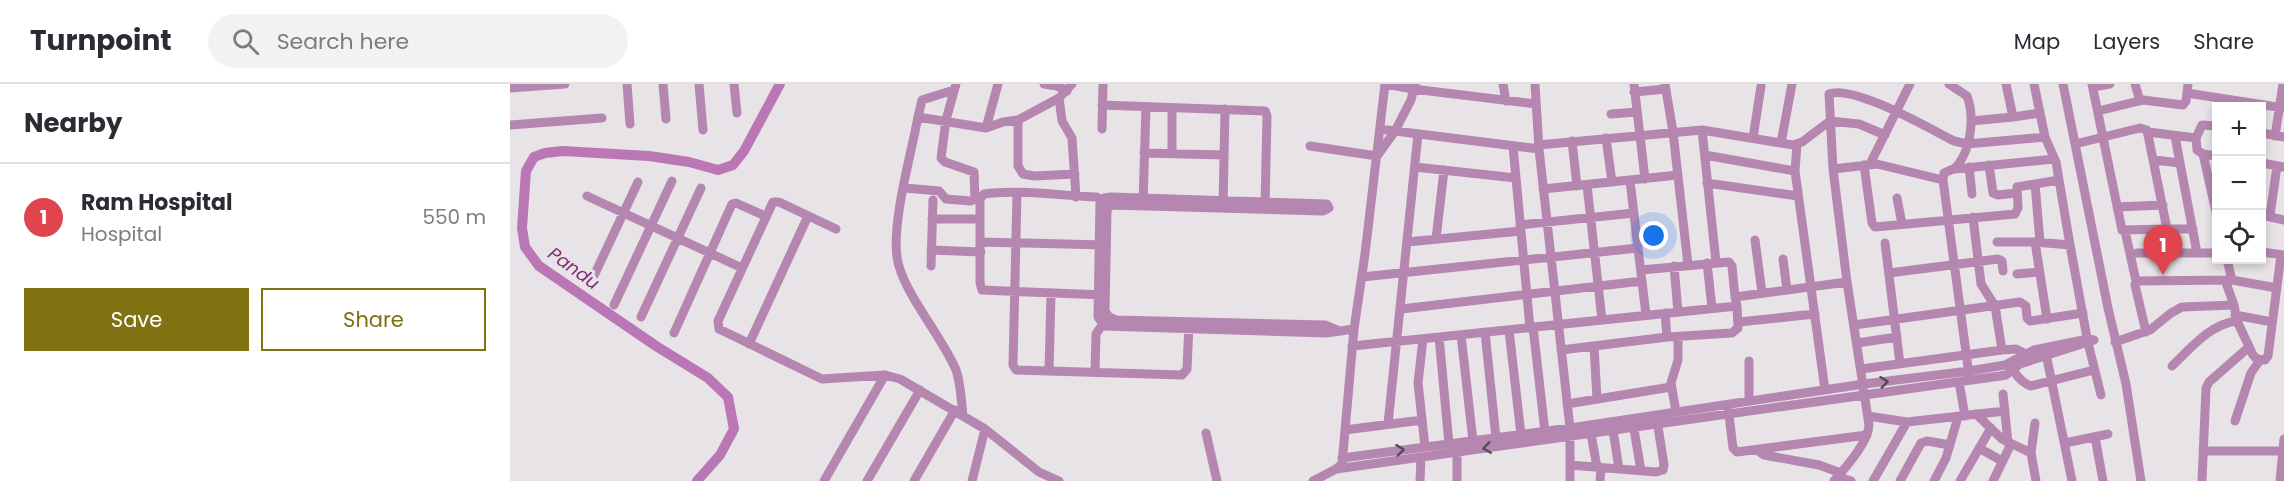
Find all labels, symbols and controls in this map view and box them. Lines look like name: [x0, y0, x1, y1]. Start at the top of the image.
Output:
search box: [208, 14, 628, 68]
text: Turnpoint: [30, 21, 172, 60]
icon: search: [229, 25, 262, 58]
text: Search here: [277, 26, 409, 57]
text: Map: [2014, 27, 2060, 56]
text: Layers: [2093, 27, 2160, 56]
text: Share: [2193, 27, 2254, 56]
map controls: [2212, 102, 2266, 264]
button: +: [2212, 102, 2266, 156]
text: Nearby: [24, 105, 122, 141]
button: −: [2212, 156, 2266, 210]
text: Ram Hospital: [81, 187, 232, 218]
text: 1: [40, 203, 47, 231]
text: 550 m: [422, 203, 486, 231]
button: locate: [2212, 210, 2266, 264]
text: Hospital: [81, 220, 162, 248]
your location: [1639, 221, 1668, 250]
pin: 1: [2144, 226, 2182, 275]
water label: Pandu: [543, 241, 605, 295]
button: Save: [24, 288, 249, 351]
button: Share: [261, 288, 486, 351]
one-way arrow: [1880, 376, 1889, 388]
one-way arrow: [1483, 442, 1492, 454]
one-way arrow: [1396, 445, 1405, 457]

